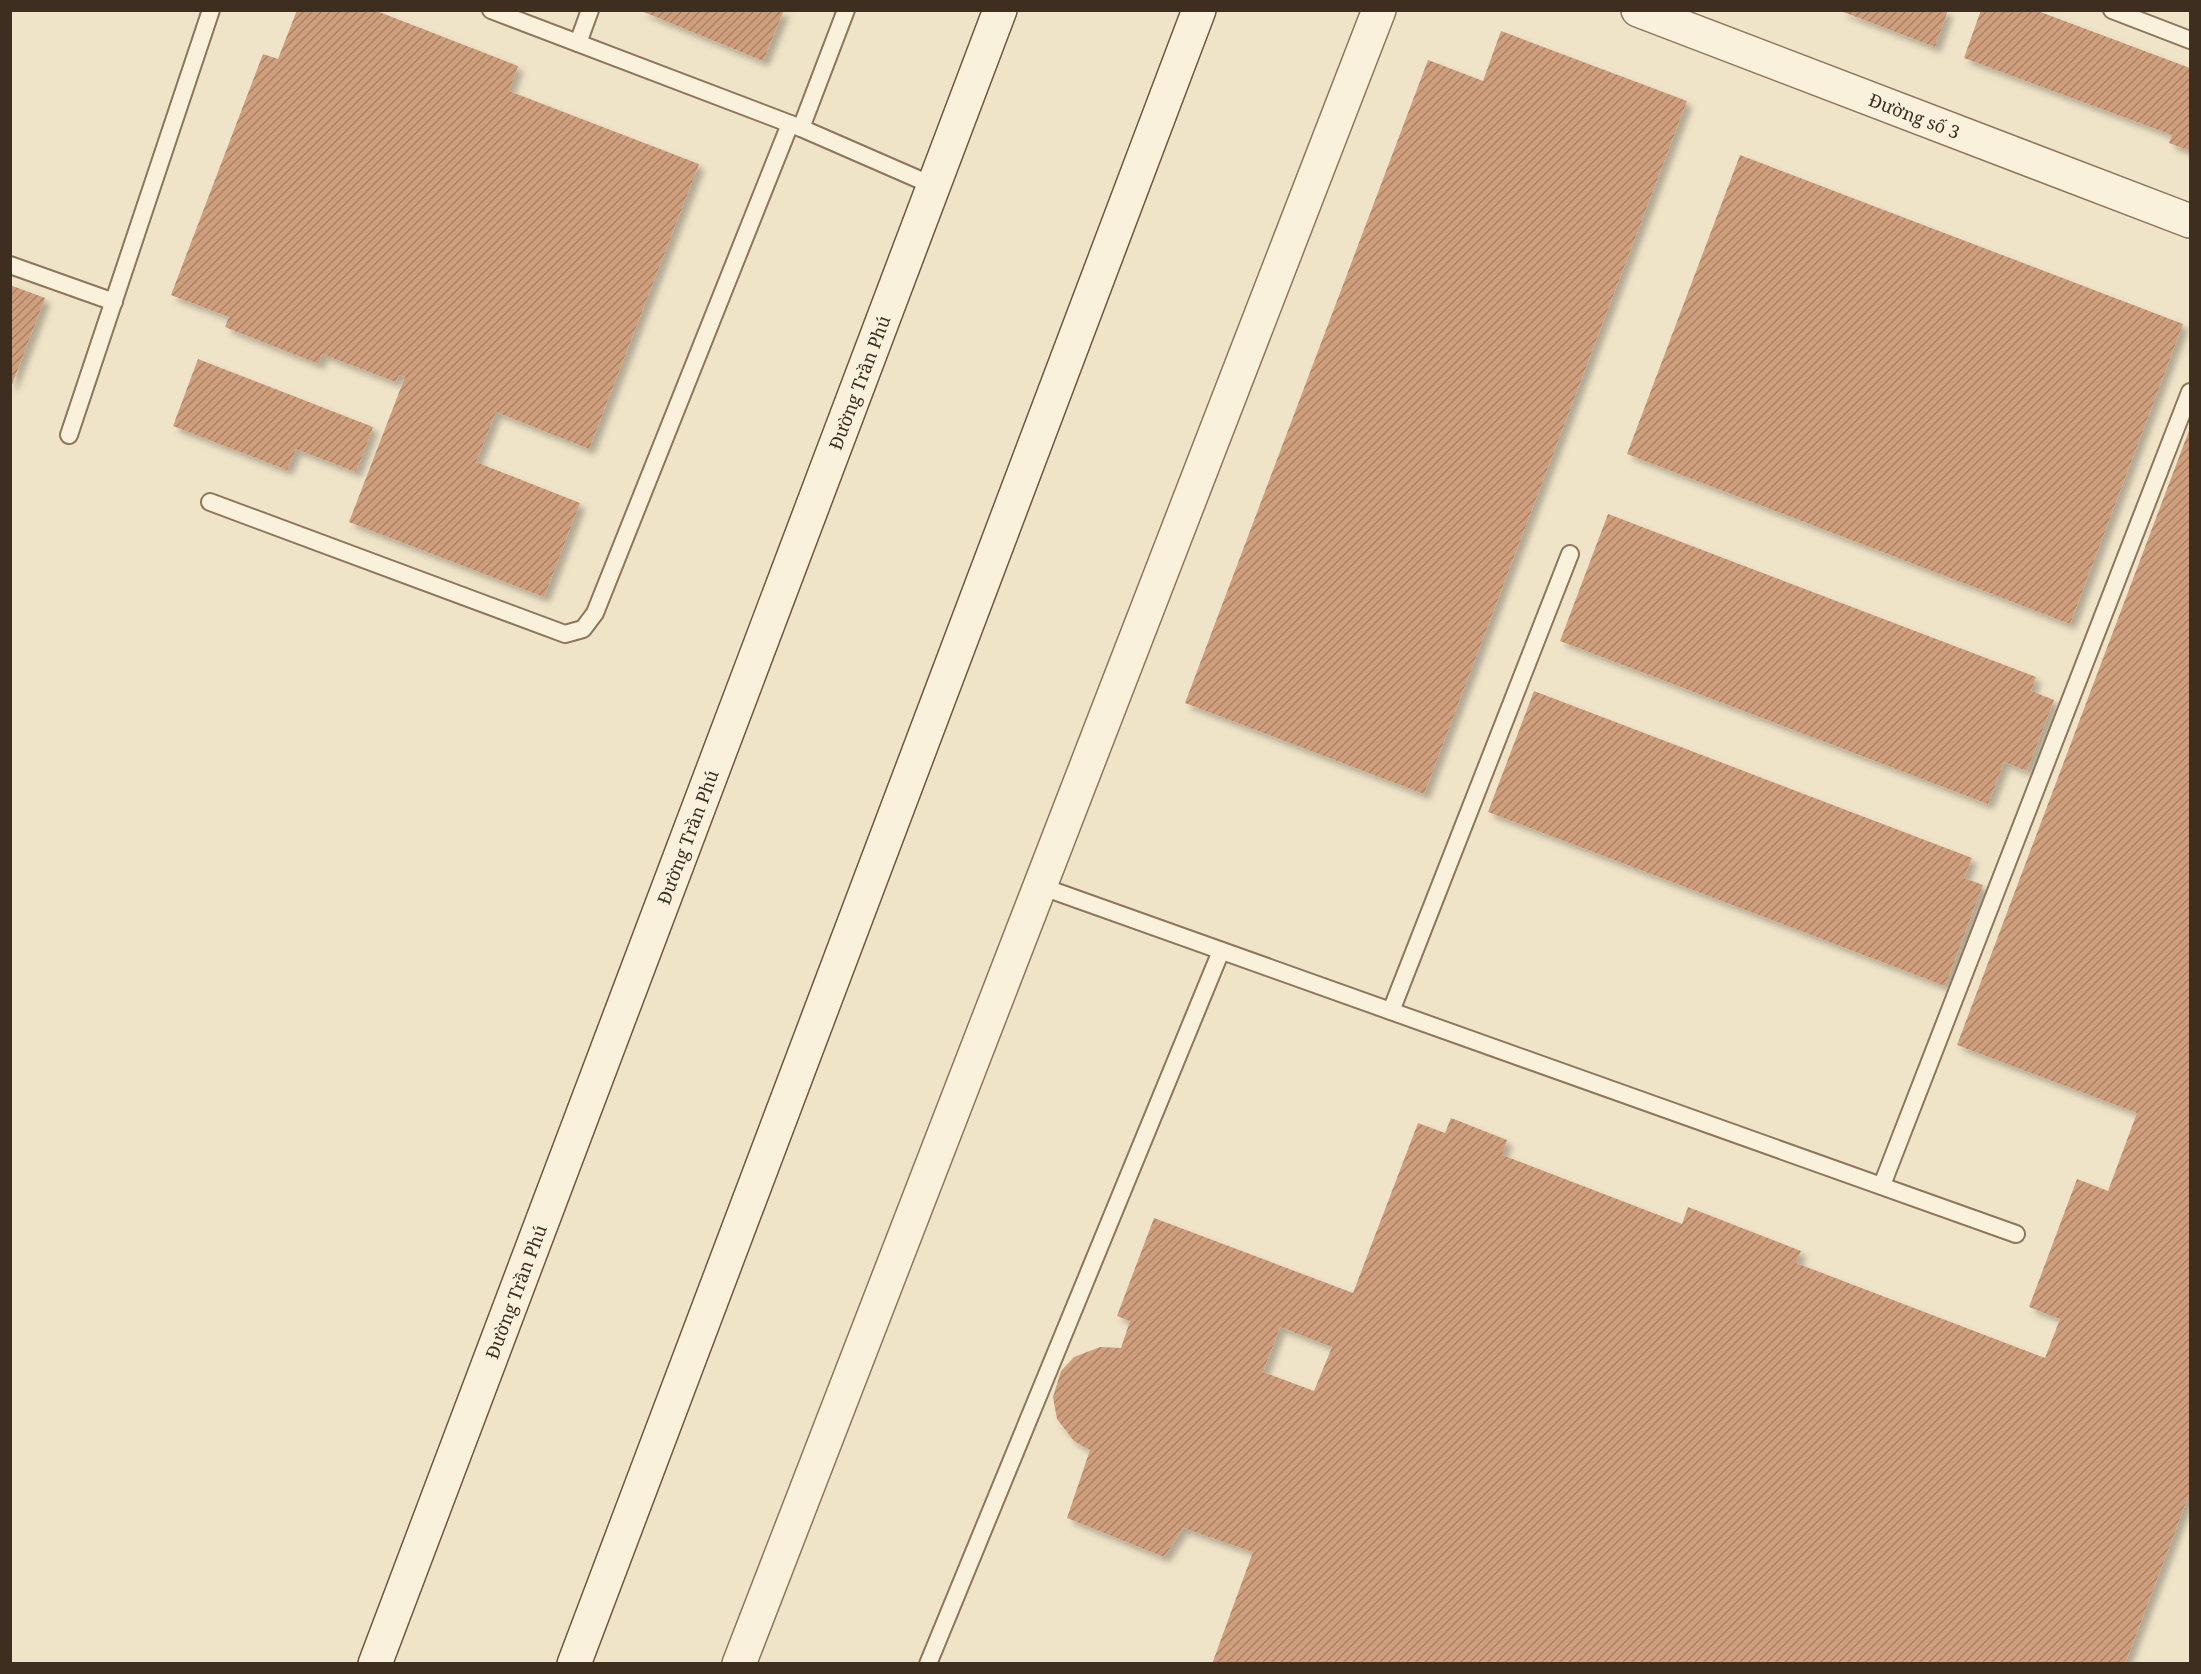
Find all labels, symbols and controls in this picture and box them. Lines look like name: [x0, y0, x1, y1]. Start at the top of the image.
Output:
street label: Đường số 3: [1865, 87, 1964, 144]
street label: Đường Trần Phú: [823, 311, 896, 453]
street label: Đường Trần Phú: [651, 766, 724, 908]
street label: Đường Trần Phú: [479, 1221, 552, 1362]

